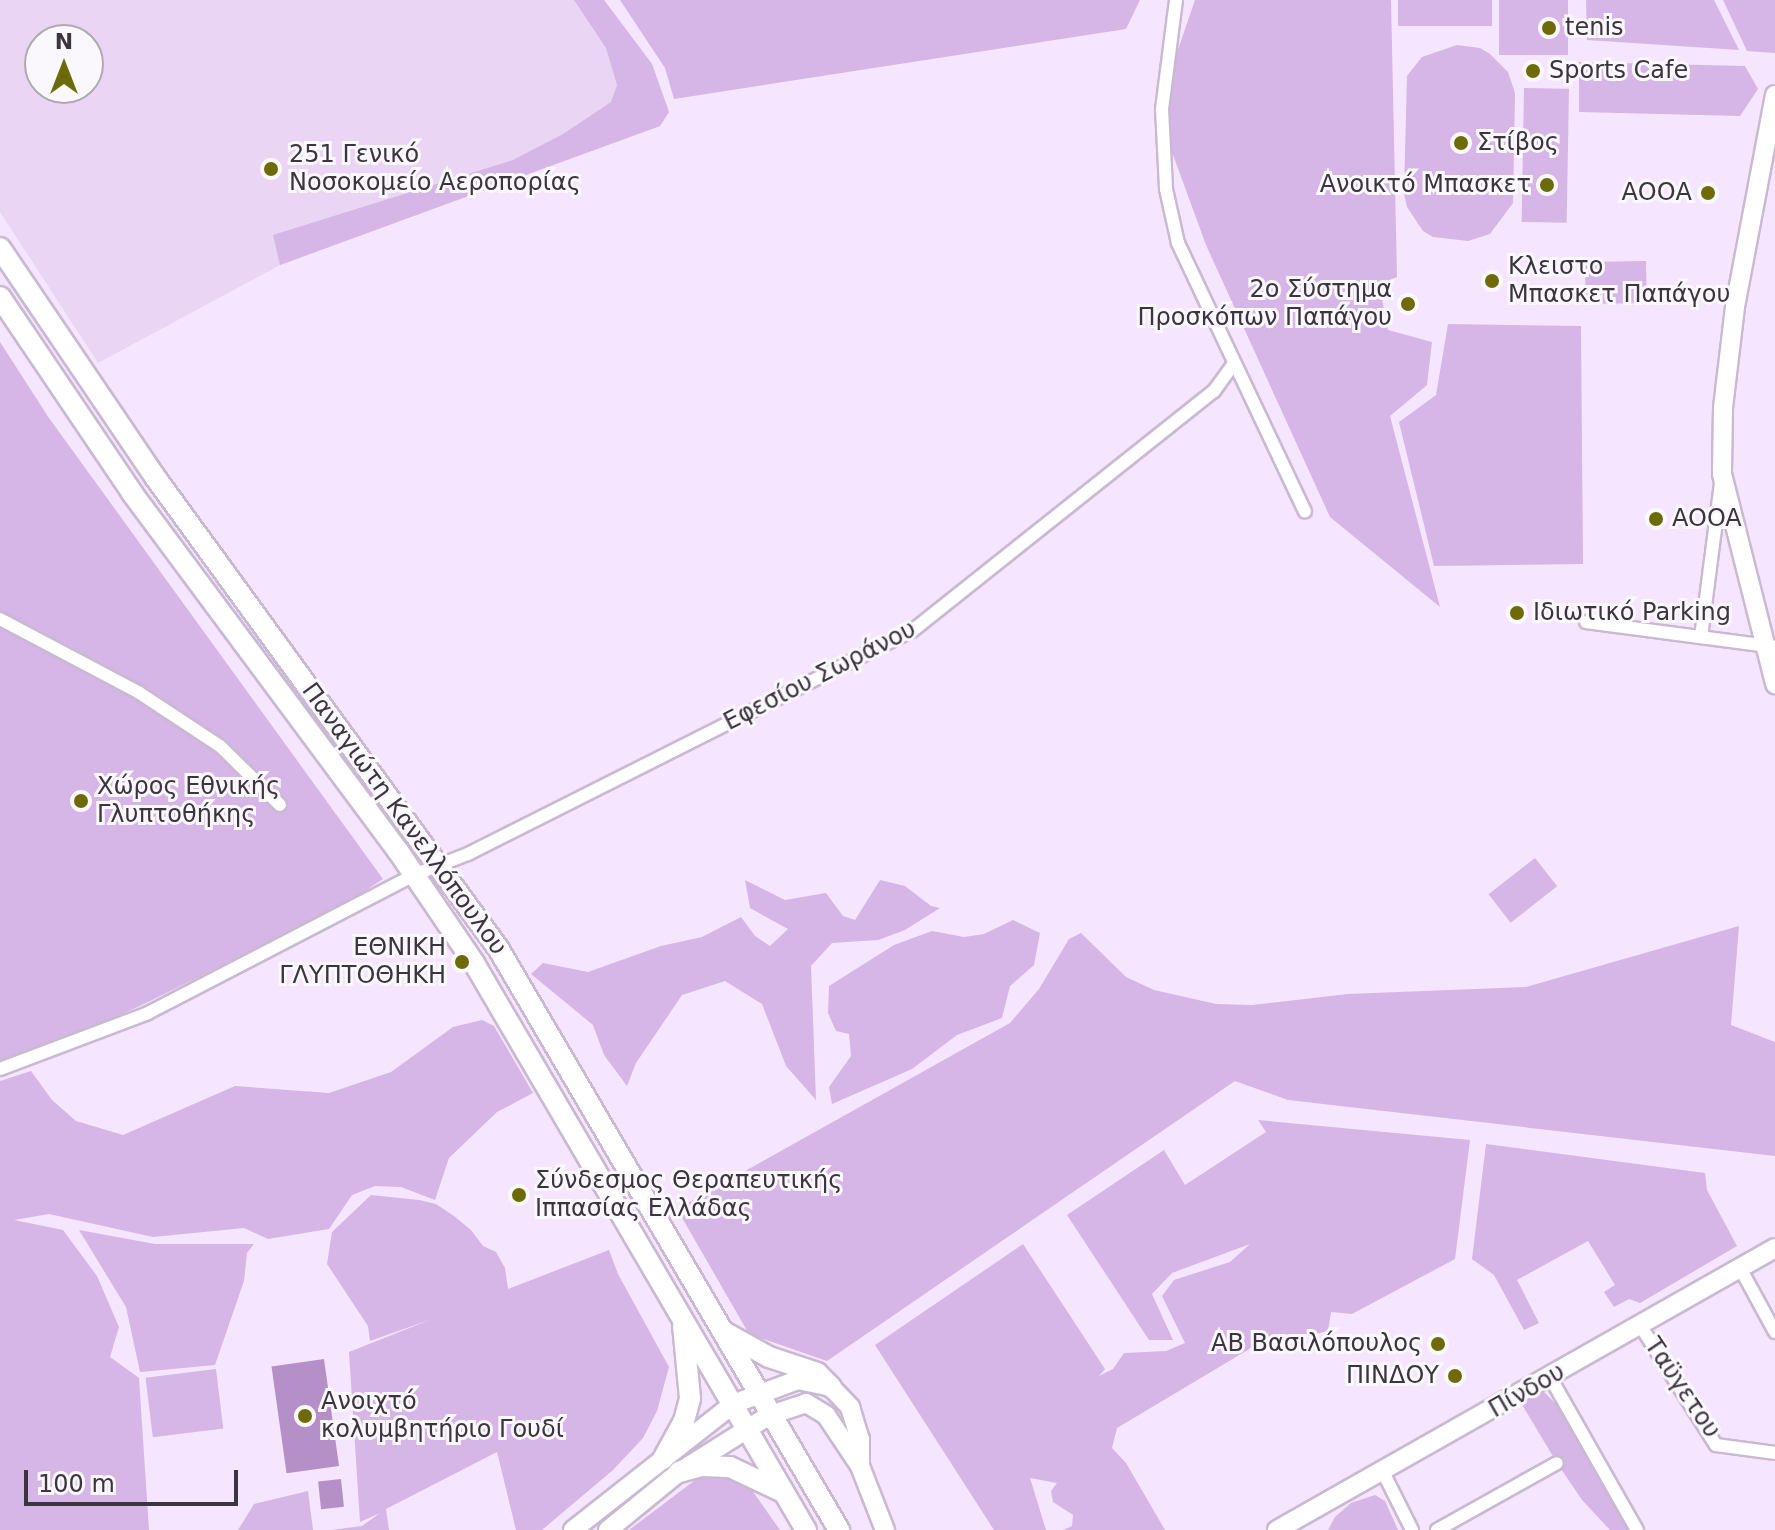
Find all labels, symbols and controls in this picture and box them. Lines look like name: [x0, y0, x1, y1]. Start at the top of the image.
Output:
place label: tenis: [1565, 14, 1624, 42]
marker: tenis: [1540, 19, 1558, 37]
north arrow: [24, 24, 104, 104]
text: N: [55, 29, 73, 54]
place label: Sports Cafe: [1549, 57, 1688, 85]
marker: Sports Cafe: [1524, 62, 1542, 80]
place label: Στίβος: [1477, 129, 1559, 157]
marker: Στίβος: [1452, 134, 1470, 152]
place label: 251 Γενικό Νοσοκομείο Αεροπορίας: [289, 141, 581, 197]
marker: 251 Γενικό Νοσοκομείο Αεροπορίας: [260, 158, 282, 180]
place label: Ανοικτό Μπασκετ: [1320, 171, 1531, 199]
marker: Ανοικτό Μπασκετ: [1538, 176, 1556, 194]
place label: ΑΟΟΑ: [1621, 179, 1692, 207]
marker: ΑΟΟΑ: [1699, 184, 1717, 202]
place label: Κλειστο Μπασκετ Παπάγου: [1508, 253, 1730, 309]
marker: Κλειστο Μπασκετ Παπάγου: [1483, 272, 1501, 290]
place label: 2ο Σύστημα Προσκόπων Παπάγου: [1138, 276, 1392, 332]
marker: 2ο Σύστημα Προσκόπων Παπάγου: [1399, 295, 1417, 313]
place label: AOOA: [1672, 505, 1742, 533]
marker: AOOA: [1647, 510, 1665, 528]
place label: Ιδιωτικό Parking: [1533, 599, 1731, 627]
marker: Ιδιωτικό Parking: [1508, 604, 1526, 622]
street label: Εφεσίου Σωράνου: [719, 615, 921, 737]
street label: Παναγιώτη Κανελλόπουλου: [295, 677, 513, 961]
place label: Χώρος Εθνικής Γλυπτοθήκης: [97, 773, 280, 829]
marker: Χώρος Εθνικής Γλυπτοθήκης: [72, 792, 90, 810]
place label: ΕΘΝΙΚΗ ΓΛΥΠΤΟΘΗΚΗ: [279, 934, 446, 990]
marker: ΕΘΝΙΚΗ ΓΛΥΠΤΟΘΗΚΗ: [453, 953, 471, 971]
place label: Σύνδεσμος Θεραπευτικής Ιππασίας Ελλάδας: [535, 1167, 842, 1223]
marker: Σύνδεσμος Θεραπευτικής Ιππασίας Ελλάδας: [510, 1186, 528, 1204]
place label: ΑΒ Βασιλόπουλος: [1211, 1330, 1422, 1358]
street label: Ταϋγετου: [1638, 1332, 1726, 1444]
marker: ΑΒ Βασιλόπουλος: [1429, 1335, 1447, 1353]
street label: Πίνδου: [1484, 1358, 1570, 1424]
place label: ΠΙΝΔΟΥ: [1346, 1362, 1439, 1390]
marker: ΠΙΝΔΟΥ: [1446, 1367, 1464, 1385]
place label: Ανοιχτό κολυμβητήριο Γουδί: [321, 1388, 564, 1444]
marker: Ανοιχτό κολυμβητήριο Γουδί: [296, 1407, 314, 1425]
scale bar: [28, 1454, 242, 1504]
text: 100 m: [38, 1470, 115, 1498]

